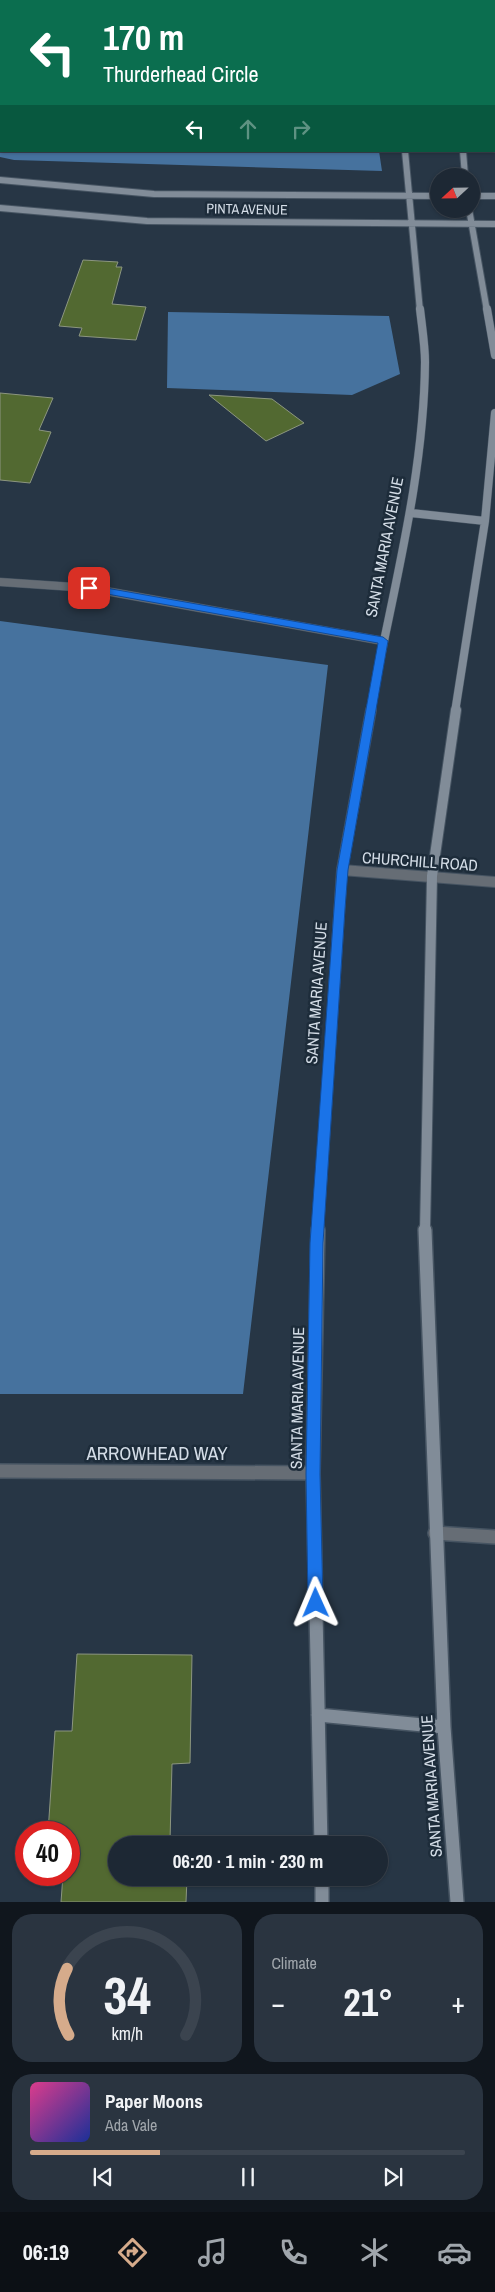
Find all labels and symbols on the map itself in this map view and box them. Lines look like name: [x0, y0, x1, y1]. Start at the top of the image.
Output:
north arrow: [430, 168, 480, 218]
street label: PINTA AVENUE: [206, 199, 288, 219]
street label: SANTA MARIA AVENUE: [360, 475, 408, 619]
pin: [68, 567, 110, 609]
street label: CHURCHILL ROAD: [361, 846, 479, 876]
street label: SANTA MARIA AVENUE: [300, 921, 332, 1065]
street label: SANTA MARIA AVENUE: [285, 1327, 309, 1469]
street label: ARROWHEAD WAY: [85, 1440, 228, 1466]
position arrow: [289, 1576, 341, 1628]
street label: SANTA MARIA AVENUE: [415, 1714, 447, 1858]
speed limit sign: 40: [15, 1821, 80, 1886]

